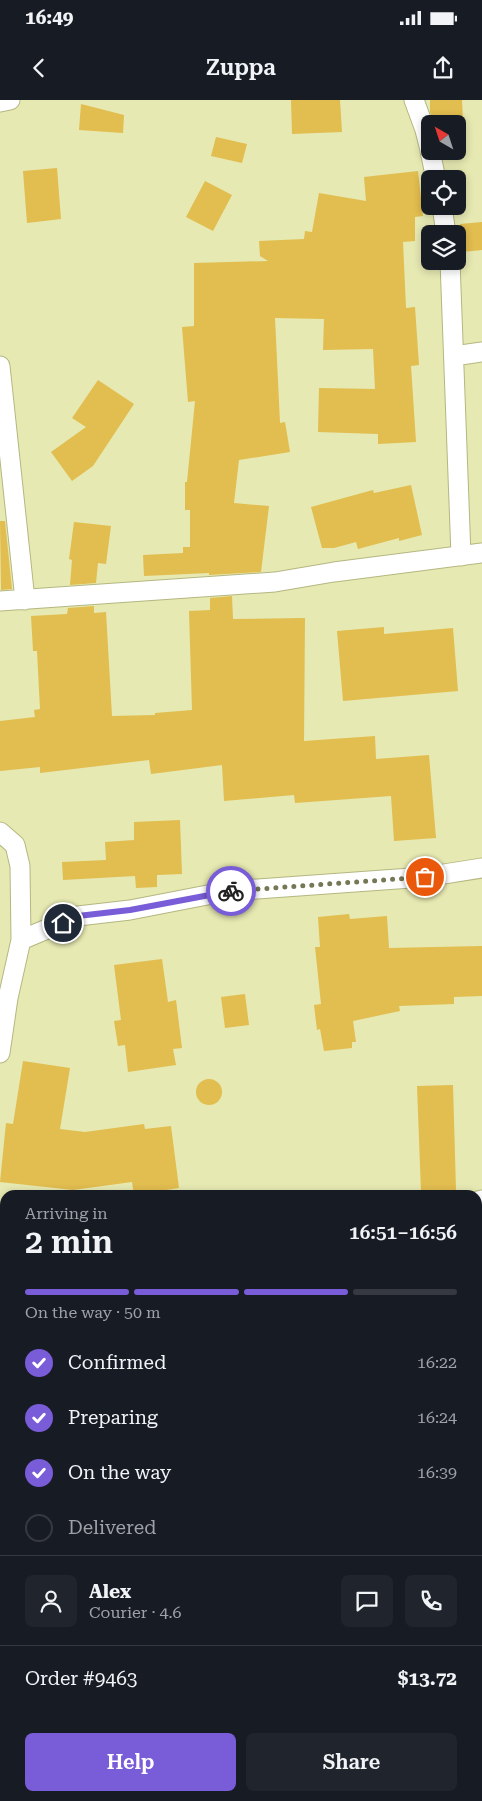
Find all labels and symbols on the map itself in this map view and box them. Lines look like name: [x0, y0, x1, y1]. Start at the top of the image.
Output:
north arrow: [421, 115, 466, 160]
pin: [404, 856, 446, 898]
courier: [206, 866, 256, 916]
pin: [42, 902, 84, 944]

